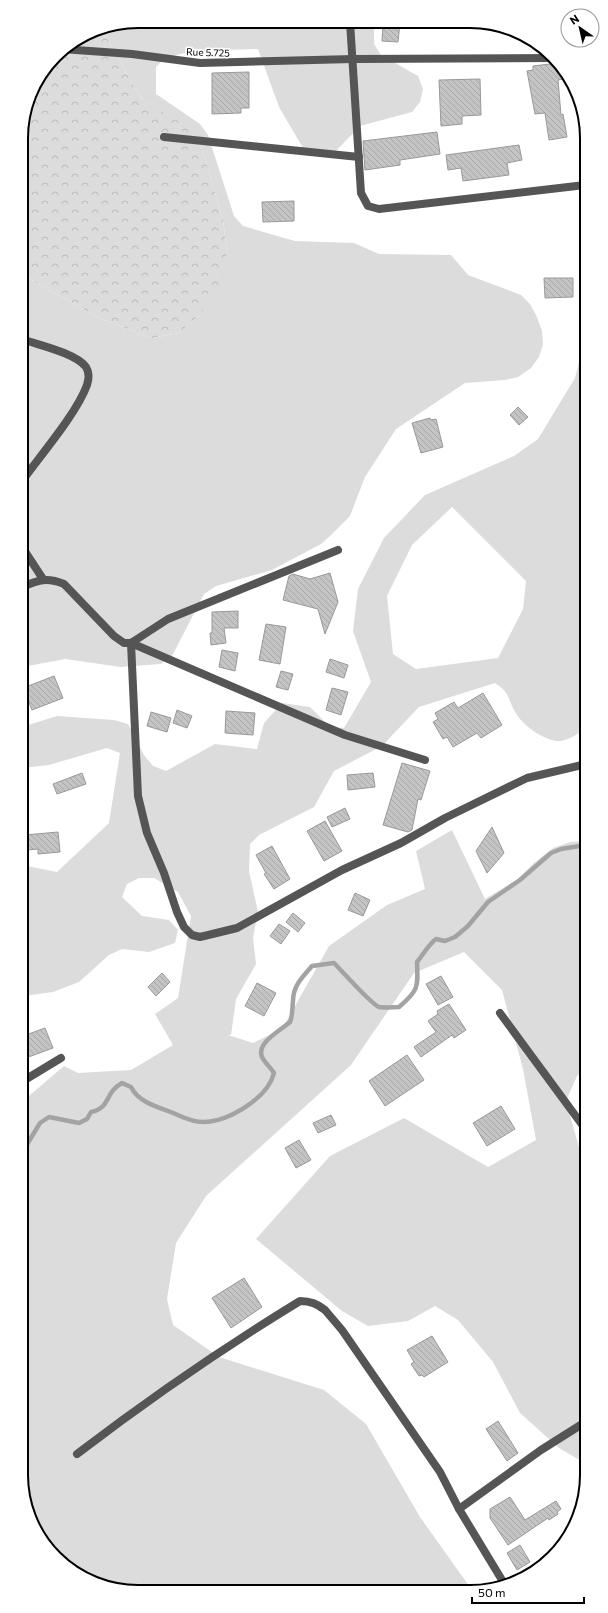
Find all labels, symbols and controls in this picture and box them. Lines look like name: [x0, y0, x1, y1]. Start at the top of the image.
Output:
north arrow: [560, 8, 600, 48]
text: N: [567, 12, 581, 27]
street label: Rue 5.725: [186, 45, 230, 59]
scale bar: [472, 1579, 584, 1605]
text: 50 m: [478, 1585, 506, 1599]

